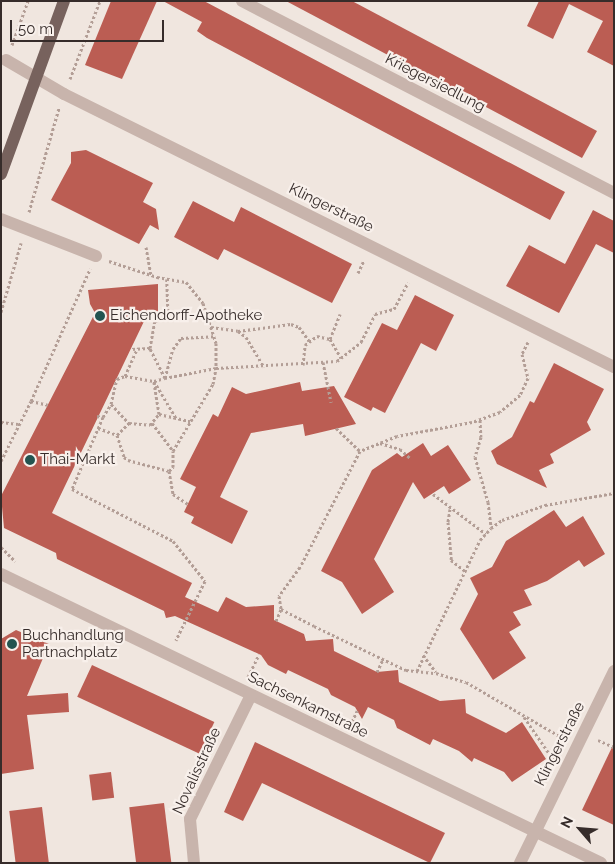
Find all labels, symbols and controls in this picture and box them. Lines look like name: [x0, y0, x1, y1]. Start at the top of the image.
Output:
scale bar: [12, 10, 166, 42]
text: 50 m: [18, 20, 53, 38]
street label: Kriegersiedlung: [382, 50, 488, 116]
street label: Klingerstraße: [286, 180, 376, 236]
place label: Eichendorff-Apotheke: [110, 307, 262, 325]
marker: Eichendorff-Apotheke: [94, 310, 106, 322]
place label: Thai-Markt: [40, 451, 115, 469]
marker: Thai-Markt: [24, 454, 36, 466]
place label: Buchhandlung Partnachplatz: [22, 626, 124, 661]
marker: Buchhandlung Partnachplatz: [6, 638, 18, 650]
street label: Sachsenkamstraße: [245, 668, 371, 742]
street label: Klingerstraße: [531, 699, 589, 789]
street label: Novalisstraße: [169, 725, 225, 817]
north arrow: [555, 804, 605, 854]
text: N: [557, 814, 576, 831]

